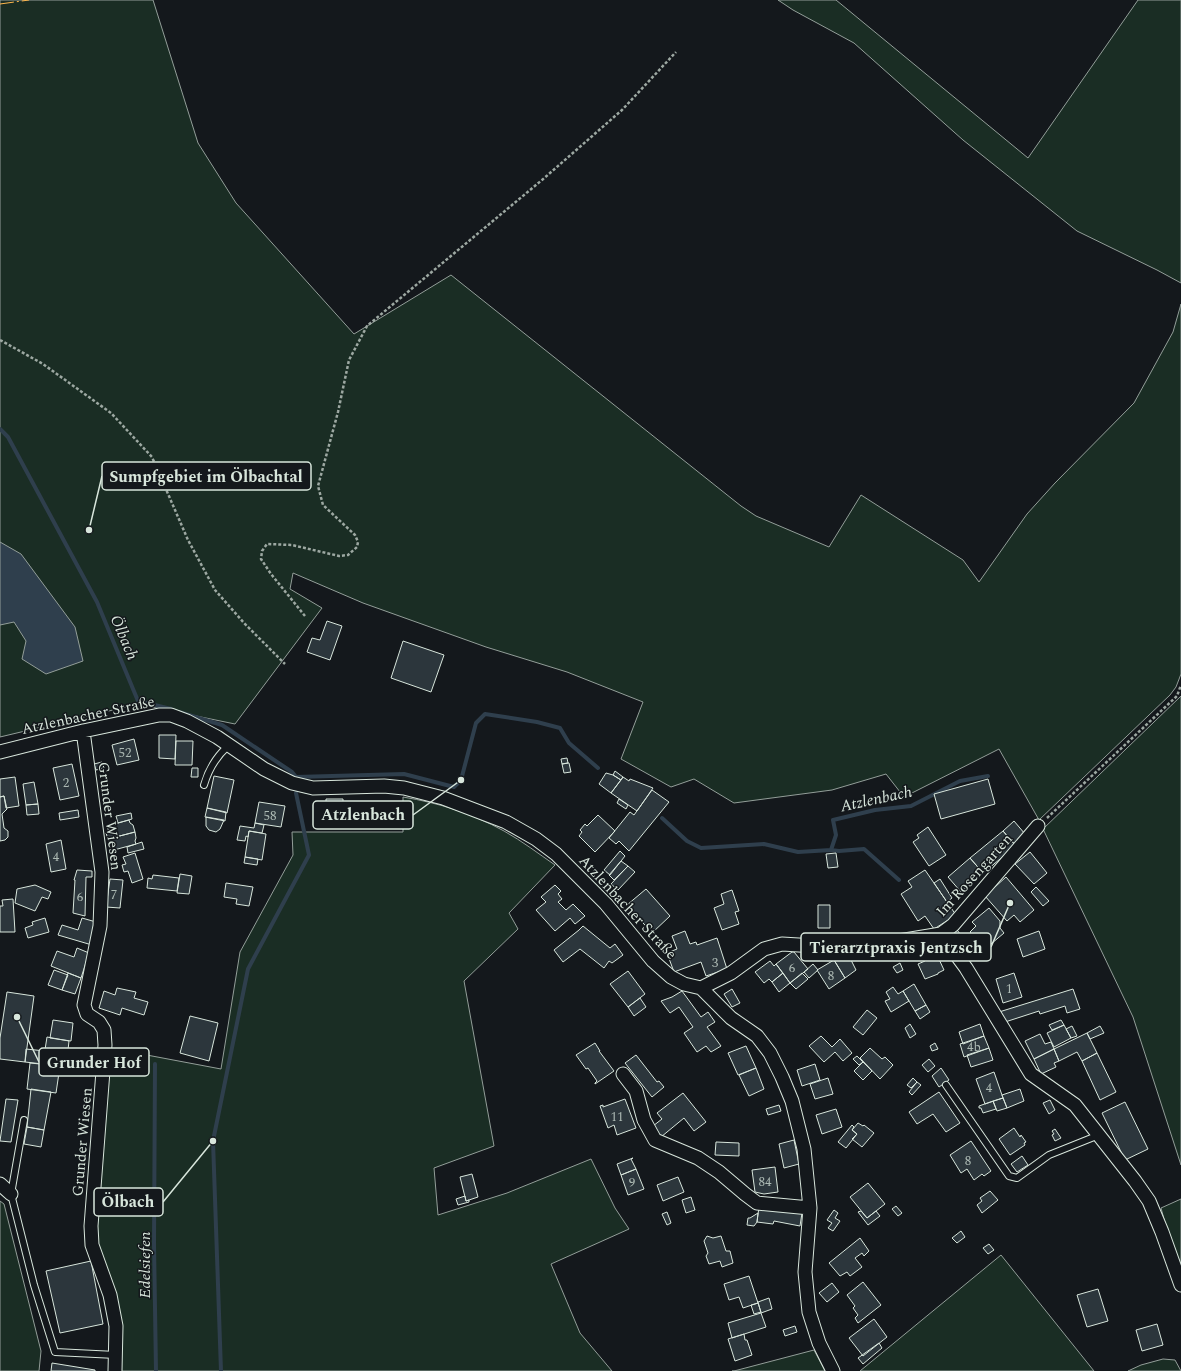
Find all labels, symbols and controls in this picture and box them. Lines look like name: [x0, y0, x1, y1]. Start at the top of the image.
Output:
callout: Sumpfgebiet im Ölbachtal: [102, 462, 311, 490]
text: Sumpfgebiet im Ölbachtal: [109, 465, 303, 489]
water label: Ölbach: [104, 611, 144, 664]
street label: Atzlenbacher Straße: [19, 690, 157, 741]
house number: 52: [119, 743, 132, 763]
street label: Grunder Wiesen: [91, 761, 128, 872]
house number: 2: [63, 773, 69, 793]
water label: Atzlenbach: [837, 780, 914, 818]
callout: Atzlenbach: [313, 801, 413, 829]
text: Atzlenbach: [321, 803, 405, 827]
house number: 58: [264, 806, 277, 826]
street label: Im Rosengarten: [931, 828, 1018, 922]
house number: 4: [53, 847, 60, 867]
street label: Atzlenbacher Straße: [573, 850, 682, 965]
house number: 7: [111, 885, 117, 905]
house number: 6: [77, 887, 84, 907]
callout: Tierarztpraxis Jentzsch: [801, 933, 991, 961]
text: Tierarztpraxis Jentzsch: [809, 936, 983, 960]
house number: 3: [712, 953, 719, 973]
house number: 6: [789, 958, 796, 978]
house number: 8: [828, 966, 834, 986]
house number: 1: [1006, 979, 1012, 999]
house number: 4b: [967, 1037, 981, 1057]
callout: Grunder Hof: [39, 1048, 149, 1076]
text: Grunder Hof: [47, 1051, 142, 1075]
house number: 4: [986, 1078, 993, 1098]
street label: Grunder Wiesen: [66, 1087, 99, 1197]
house number: 11: [611, 1107, 624, 1127]
house number: 8: [965, 1151, 971, 1171]
house number: 84: [759, 1172, 772, 1192]
house number: 9: [629, 1173, 636, 1193]
callout: Ölbach: [94, 1188, 163, 1216]
text: Ölbach: [102, 1190, 155, 1214]
water label: Edelsiefen: [133, 1231, 157, 1299]

